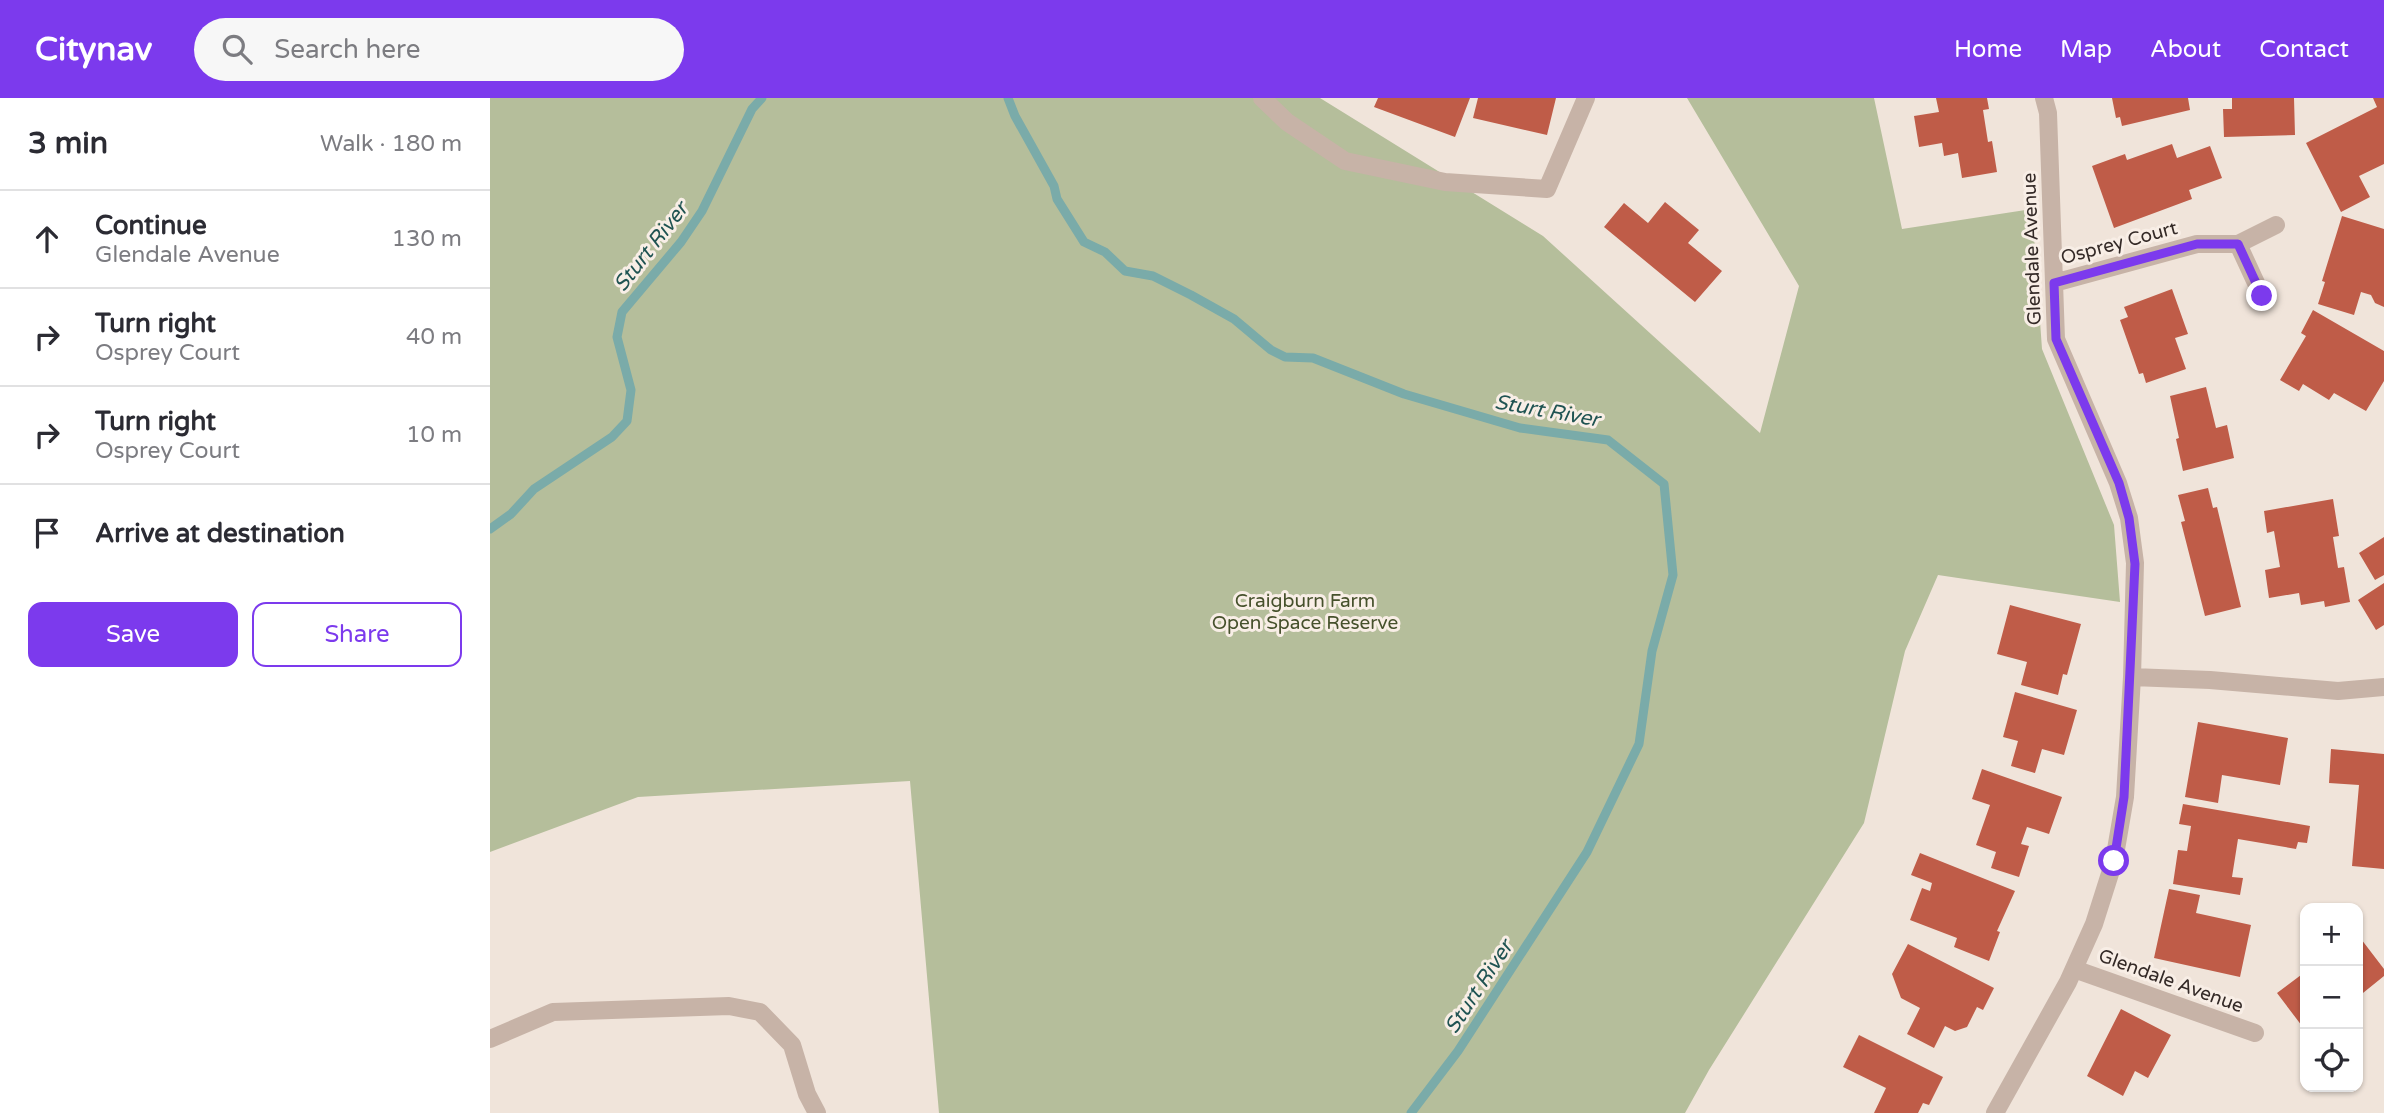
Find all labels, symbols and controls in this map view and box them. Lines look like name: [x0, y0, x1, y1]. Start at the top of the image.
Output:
search box: [194, 18, 684, 81]
text: Citynav: [35, 30, 152, 69]
icon: search: [218, 30, 256, 68]
text: Search here: [274, 34, 420, 65]
text: Home: [1954, 35, 2022, 64]
text: Map: [2060, 35, 2112, 64]
text: About: [2150, 35, 2221, 64]
text: Contact: [2259, 35, 2349, 64]
text: 3 min: [28, 125, 108, 162]
text: Walk · 180 m: [320, 130, 462, 158]
street label: Glendale Avenue: [2018, 172, 2046, 326]
water label: Sturt River: [609, 195, 695, 296]
text: Continue: [95, 210, 207, 241]
street label: Osprey Court: [2058, 217, 2180, 269]
icon: ahead: [28, 220, 66, 258]
text: 130 m: [392, 225, 462, 253]
text: Glendale Avenue: [95, 241, 280, 269]
route end: [2246, 280, 2277, 311]
text: Turn right: [95, 308, 216, 339]
icon: right: [28, 318, 66, 356]
text: 40 m: [406, 323, 462, 351]
text: Osprey Court: [95, 339, 240, 367]
water label: Sturt River: [1493, 389, 1604, 433]
text: Turn right: [95, 406, 216, 437]
icon: right: [28, 416, 66, 454]
text: 10 m: [406, 421, 462, 449]
text: Osprey Court: [95, 437, 240, 465]
icon: arrive: [28, 514, 66, 552]
text: Arrive at destination: [95, 518, 345, 549]
park label: Craigburn Farm Open Space Reserve: [1212, 590, 1398, 634]
button: Save: [28, 602, 238, 667]
button: Share: [252, 602, 462, 667]
route start: [2098, 845, 2129, 876]
map controls: [2300, 903, 2363, 1092]
button: +: [2300, 903, 2363, 966]
water label: Sturt River: [1440, 933, 1520, 1038]
street label: Glendale Avenue: [2096, 945, 2246, 1017]
button: −: [2300, 966, 2363, 1029]
button: locate: [2300, 1029, 2363, 1092]

